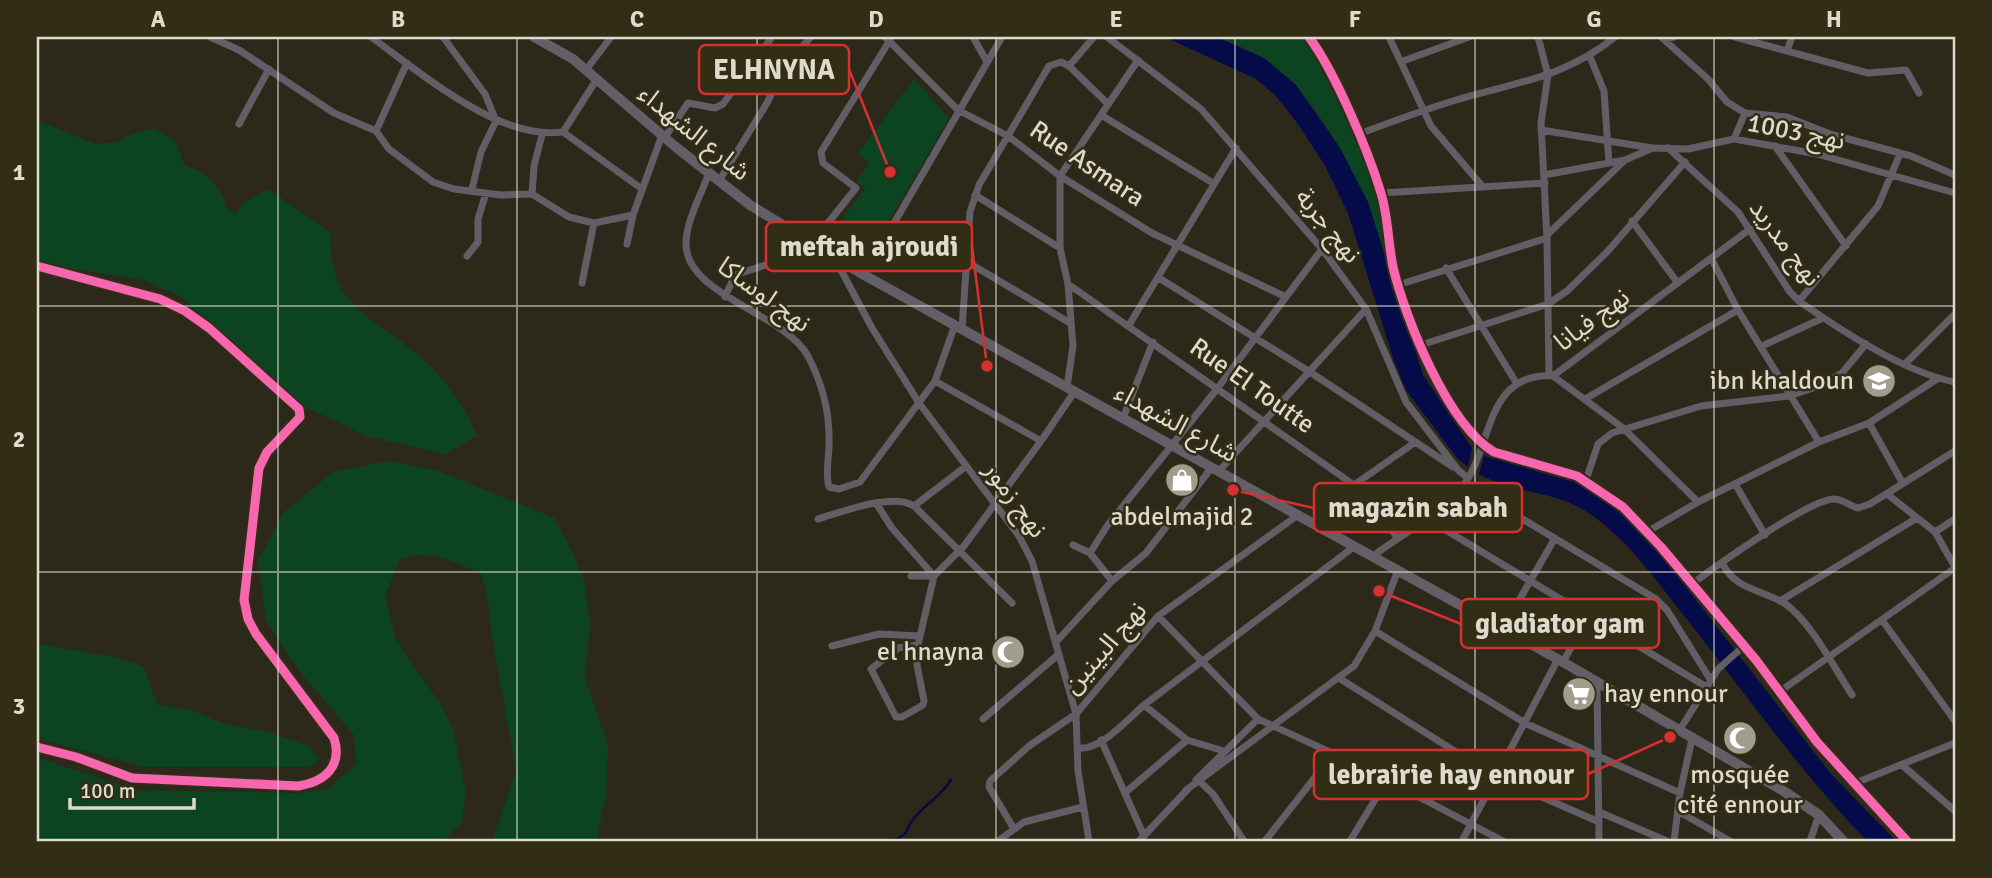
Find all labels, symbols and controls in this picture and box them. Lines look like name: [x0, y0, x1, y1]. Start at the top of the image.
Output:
text: A: [151, 5, 166, 34]
text: B: [391, 5, 405, 34]
text: C: [630, 5, 644, 34]
text: D: [868, 5, 884, 34]
text: E: [1109, 5, 1123, 34]
text: F: [1349, 5, 1361, 34]
text: G: [1586, 5, 1602, 34]
text: H: [1826, 5, 1842, 34]
callout: ELHNYNA: [699, 45, 849, 94]
text: ELHNYNA: [713, 53, 835, 87]
street label: شارع الشهداء: [630, 78, 757, 190]
street label: نهج 1003: [1744, 107, 1848, 160]
street label: Rue Asmara: [1023, 114, 1151, 214]
text: 1: [13, 158, 25, 187]
street label: نهج جربة: [1286, 182, 1368, 272]
street label: نهج مدريد: [1740, 193, 1828, 295]
callout: meftah ajroudi: [766, 222, 972, 271]
text: meftah ajroudi: [780, 230, 958, 264]
street label: نهج لوساكا: [709, 250, 817, 342]
street label: نهج فيانا: [1548, 281, 1638, 361]
street label: Rue El Toutte: [1183, 331, 1321, 441]
school or university icon: ibn khaldoun: [1860, 362, 1898, 400]
place label: ibn khaldoun: [1710, 365, 1854, 397]
street label: شارع الشهداء: [1108, 376, 1243, 472]
text: 2: [13, 425, 25, 454]
street label: نهج زمور: [974, 455, 1053, 546]
shop icon: abdelmajid 2: [1163, 461, 1201, 499]
callout: magazin sabah: [1314, 483, 1522, 532]
text: magazin sabah: [1328, 491, 1508, 525]
place label: abdelmajid 2: [1110, 501, 1254, 533]
street label: نهج البينين: [1056, 595, 1156, 703]
callout: gladiator gam: [1461, 599, 1659, 648]
text: gladiator gam: [1475, 607, 1645, 641]
mosque icon: el hnayna: [989, 633, 1027, 671]
place label: el hnayna: [877, 636, 984, 668]
supermarket icon: hay ennour: [1560, 675, 1598, 713]
place label: hay ennour: [1604, 678, 1728, 710]
text: 3: [13, 692, 25, 721]
mosque icon: mosquée cité ennour: [1721, 719, 1759, 757]
callout: lebrairie hay ennour: [1314, 750, 1588, 799]
text: lebrairie hay ennour: [1328, 758, 1575, 792]
place label: mosquée cité ennour: [1677, 759, 1803, 821]
scale bar: [70, 766, 194, 810]
text: 100 m: [80, 778, 135, 804]

